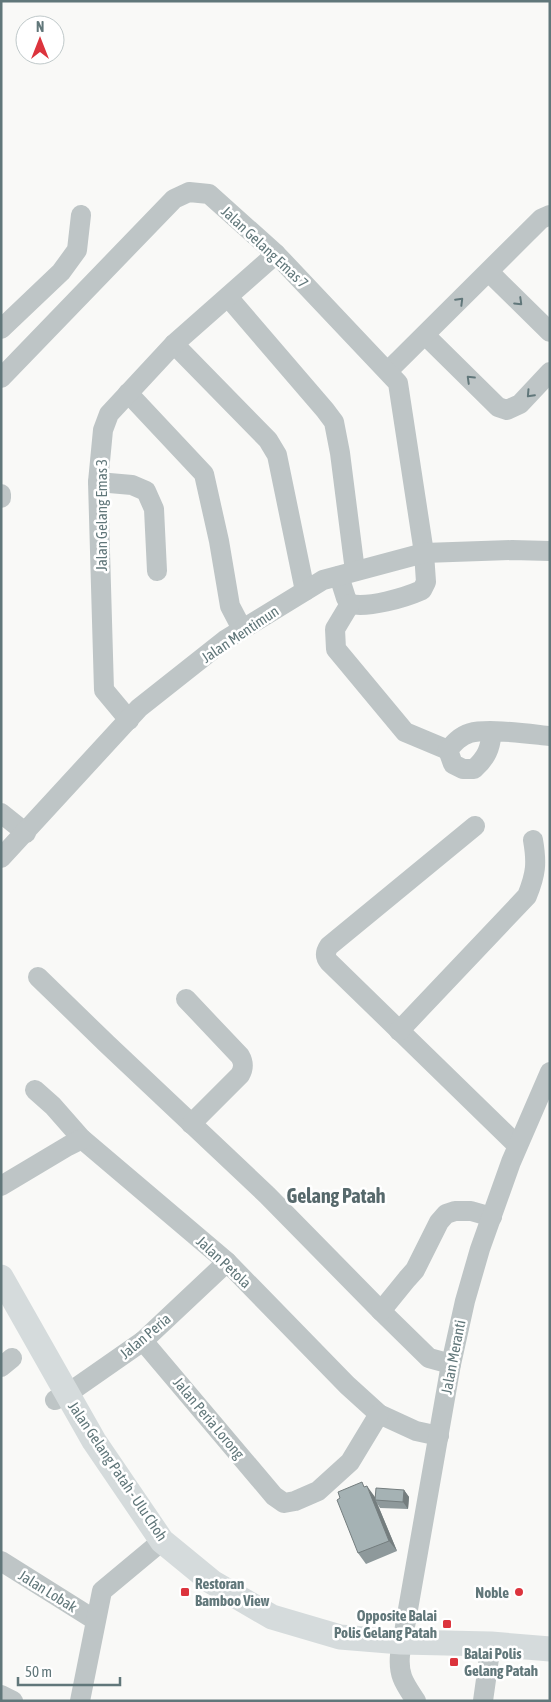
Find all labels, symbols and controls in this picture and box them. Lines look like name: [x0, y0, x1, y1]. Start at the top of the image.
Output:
north arrow: [15, 15, 65, 65]
text: N: [36, 19, 44, 35]
street label: Jalan Gelang Emas 7: [218, 203, 312, 291]
one-way arrow: [514, 296, 523, 305]
one-way arrow: [454, 298, 463, 307]
one-way arrow: [467, 376, 476, 385]
one-way arrow: [527, 388, 536, 397]
street label: Jalan Gelang Emas 3: [93, 459, 110, 571]
street label: Jalan Mentimun: [198, 602, 282, 666]
district label: Gelang Patah: [287, 1184, 385, 1207]
street label: Jalan Petola: [193, 1233, 255, 1291]
street label: Jalan Peria: [116, 1310, 174, 1362]
street label: Jalan Meranti: [437, 1319, 469, 1395]
street label: Jalan Peria Lorong: [170, 1374, 248, 1463]
street label: Jalan Gelang Patah - Ulu Choh: [65, 1398, 171, 1544]
street label: Jalan Lobak: [16, 1566, 81, 1616]
place label: Restoran Bamboo View: [195, 1575, 270, 1609]
place label: Noble: [475, 1584, 509, 1601]
marker: Restoran Bamboo View: [179, 1586, 191, 1598]
marker: Noble: [513, 1586, 525, 1598]
place label: Opposite Balai Polis Gelang Patah: [334, 1607, 437, 1641]
marker: Opposite Balai Polis Gelang Patah: [441, 1618, 453, 1630]
place label: Balai Polis Gelang Patah: [464, 1645, 538, 1679]
scale bar: [18, 1654, 120, 1686]
marker: Balai Polis Gelang Patah: [448, 1656, 460, 1668]
text: 50 m: [25, 1663, 52, 1680]

